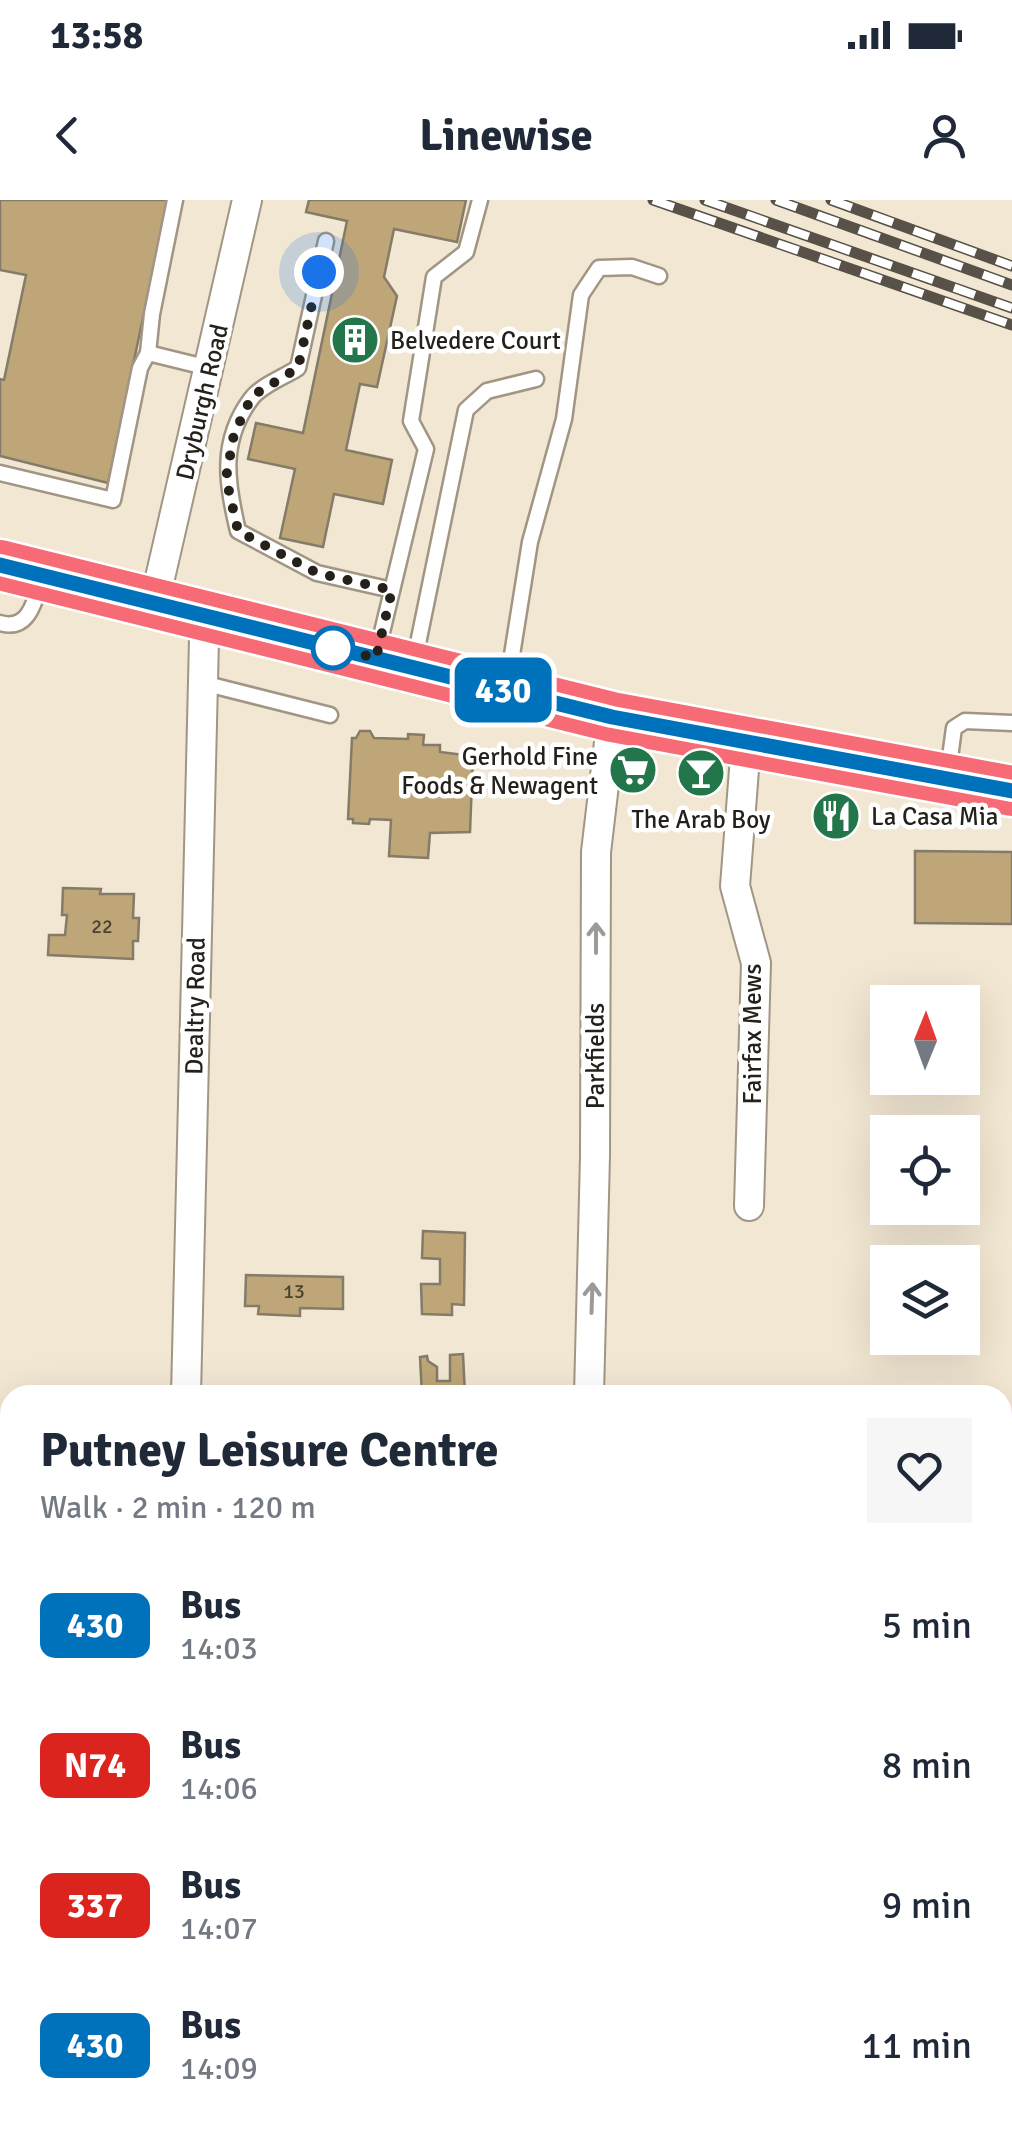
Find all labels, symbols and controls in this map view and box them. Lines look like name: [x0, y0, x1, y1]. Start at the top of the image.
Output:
text: 13:58: [50, 12, 143, 59]
icon: back: [40, 108, 95, 163]
text: Linewise: [419, 108, 593, 163]
icon: person: [917, 108, 972, 163]
your location: [294, 247, 344, 297]
building icon: Belvedere Court: [329, 314, 381, 366]
street label: Dryburgh Road: [169, 321, 235, 483]
place label: Belvedere Court: [390, 325, 561, 356]
unlabelled marker: [312, 627, 354, 669]
line badge: 430: [446, 658, 560, 722]
text: 430: [475, 669, 531, 712]
place label: Gerhold Fine Foods & Newagent: [401, 741, 598, 801]
supermarket icon: Gerhold Fine Foods & Newagent: [607, 744, 659, 796]
bar icon: The Arab Boy: [675, 747, 727, 799]
restaurant icon: La Casa Mia: [810, 790, 862, 842]
place label: La Casa Mia: [871, 801, 998, 832]
place label: The Arab Boy: [631, 804, 771, 835]
house number: 22: [91, 914, 113, 939]
one-way arrow: [586, 922, 606, 954]
street label: Dealtry Road: [178, 937, 212, 1075]
street label: Fairfax Mews: [737, 963, 768, 1105]
north arrow: [870, 985, 980, 1095]
map controls: [870, 985, 980, 1355]
street label: Parkfields: [580, 1003, 611, 1109]
button: locate: [870, 1115, 980, 1225]
button: layers: [870, 1245, 980, 1355]
house number: 13: [283, 1279, 305, 1304]
one-way arrow: [582, 1282, 601, 1314]
button: heart: [867, 1418, 972, 1523]
text: Putney Leisure Centre: [40, 1421, 499, 1480]
text: Walk · 2 min · 120 m: [40, 1488, 316, 1527]
text: Bus: [180, 1582, 241, 1629]
text: 5 min: [882, 1602, 972, 1649]
text: 430: [67, 1604, 123, 1647]
text: 14:03: [180, 1629, 258, 1668]
text: Bus: [180, 1722, 241, 1769]
text: 8 min: [882, 1742, 972, 1789]
text: N74: [64, 1744, 126, 1787]
text: 14:06: [180, 1769, 258, 1808]
text: Bus: [180, 1862, 241, 1909]
text: 9 min: [882, 1882, 972, 1929]
text: 337: [67, 1884, 123, 1927]
text: 14:07: [180, 1909, 258, 1948]
text: Bus: [180, 2002, 241, 2049]
text: 11 min: [861, 2022, 972, 2069]
text: 430: [67, 2024, 123, 2067]
text: 14:09: [180, 2049, 258, 2088]

